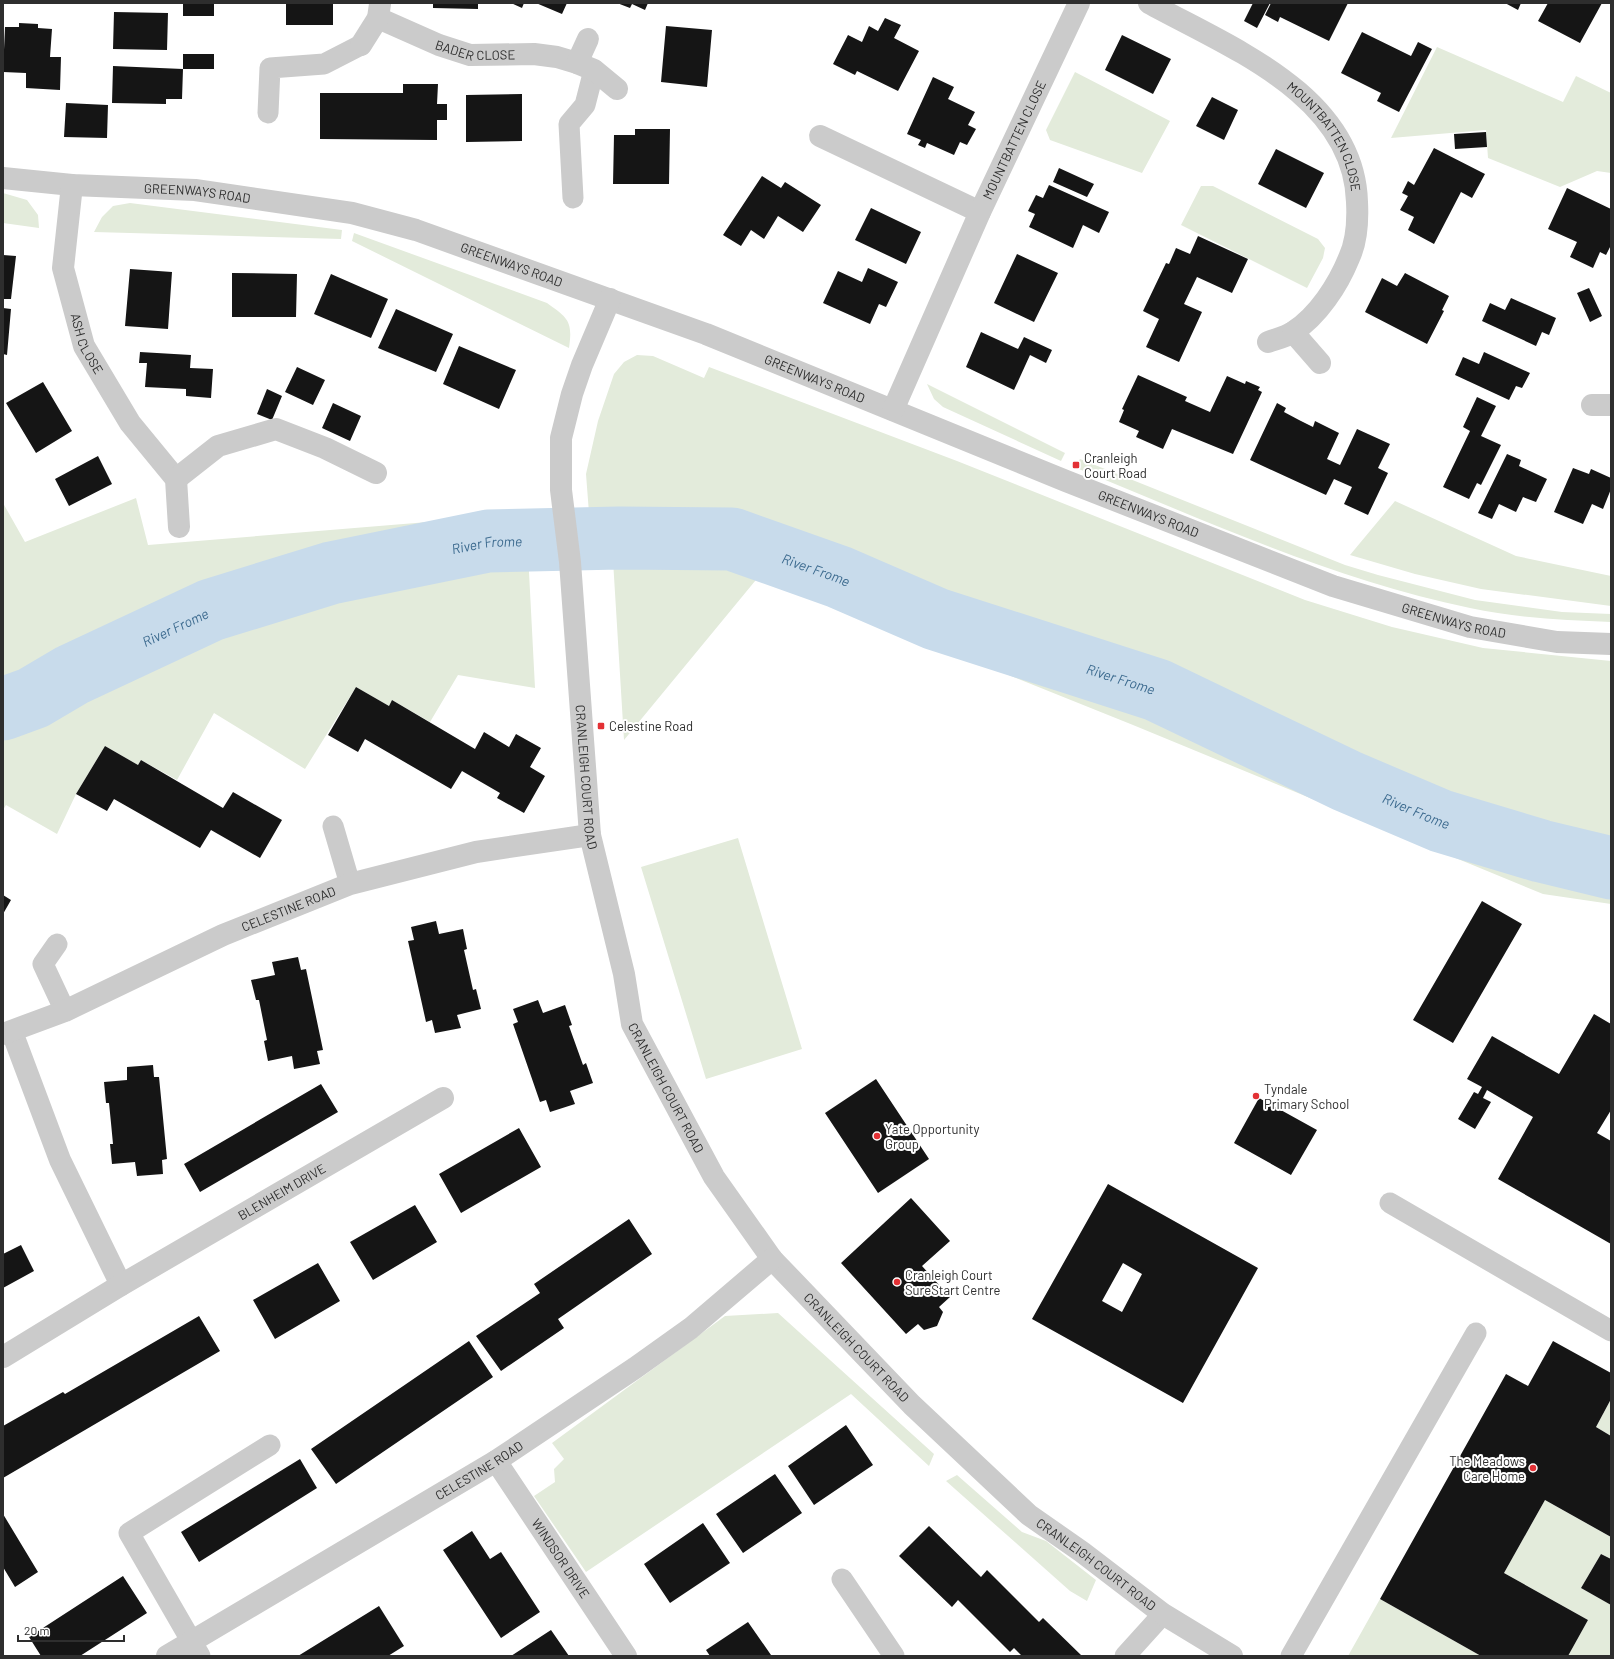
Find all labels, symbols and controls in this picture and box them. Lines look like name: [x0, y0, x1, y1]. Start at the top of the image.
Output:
street label: BADER CLOSE: [433, 36, 516, 64]
street label: MOUNTBATTEN CLOSE: [979, 78, 1049, 202]
street label: MOUNTBATTEN CLOSE: [1284, 78, 1364, 192]
street label: GREENWAYS ROAD: [144, 180, 252, 206]
street label: GREENWAYS ROAD: [459, 239, 565, 290]
street label: ASH CLOSE: [67, 311, 107, 377]
street label: GREENWAYS ROAD: [762, 351, 867, 406]
place label: Cranleigh Court Road: [1084, 450, 1147, 481]
marker: Cranleigh Court Road: [1071, 460, 1081, 470]
street label: GREENWAYS ROAD: [1096, 486, 1201, 541]
water label: River Frome: [450, 532, 522, 557]
water label: River Frome: [780, 549, 853, 589]
street label: GREENWAYS ROAD: [1400, 599, 1507, 641]
water label: River Frome: [139, 604, 211, 650]
water label: River Frome: [1084, 659, 1157, 697]
street label: CRANLEIGH COURT ROAD: [572, 704, 601, 851]
place label: Celestine Road: [609, 718, 693, 734]
marker: Celestine Road: [596, 721, 606, 731]
water label: River Frome: [1380, 789, 1452, 832]
street label: CELESTINE ROAD: [239, 883, 338, 935]
street label: CRANLEIGH COURT ROAD: [625, 1020, 707, 1155]
place label: Tyndale Primary School: [1264, 1081, 1349, 1112]
marker: Tyndale Primary School: [1251, 1091, 1261, 1101]
place label: Yate Opportunity Group: [885, 1121, 980, 1152]
marker: Yate Opportunity Group: [872, 1131, 882, 1141]
street label: BLENHEIM DRIVE: [235, 1160, 328, 1223]
place label: Cranleigh Court SureStart Centre: [905, 1267, 1001, 1298]
marker: Cranleigh Court SureStart Centre: [892, 1277, 902, 1287]
street label: CRANLEIGH COURT ROAD: [801, 1289, 913, 1405]
street label: CELESTINE ROAD: [432, 1437, 526, 1503]
place label: The Meadows Care Home: [1449, 1453, 1525, 1484]
marker: The Meadows Care Home: [1528, 1463, 1538, 1473]
street label: WINDSOR DRIVE: [529, 1515, 593, 1601]
street label: CRANLEIGH COURT ROAD: [1033, 1515, 1159, 1614]
scale bar: [18, 1617, 124, 1643]
text: 20 m: [24, 1623, 50, 1637]

